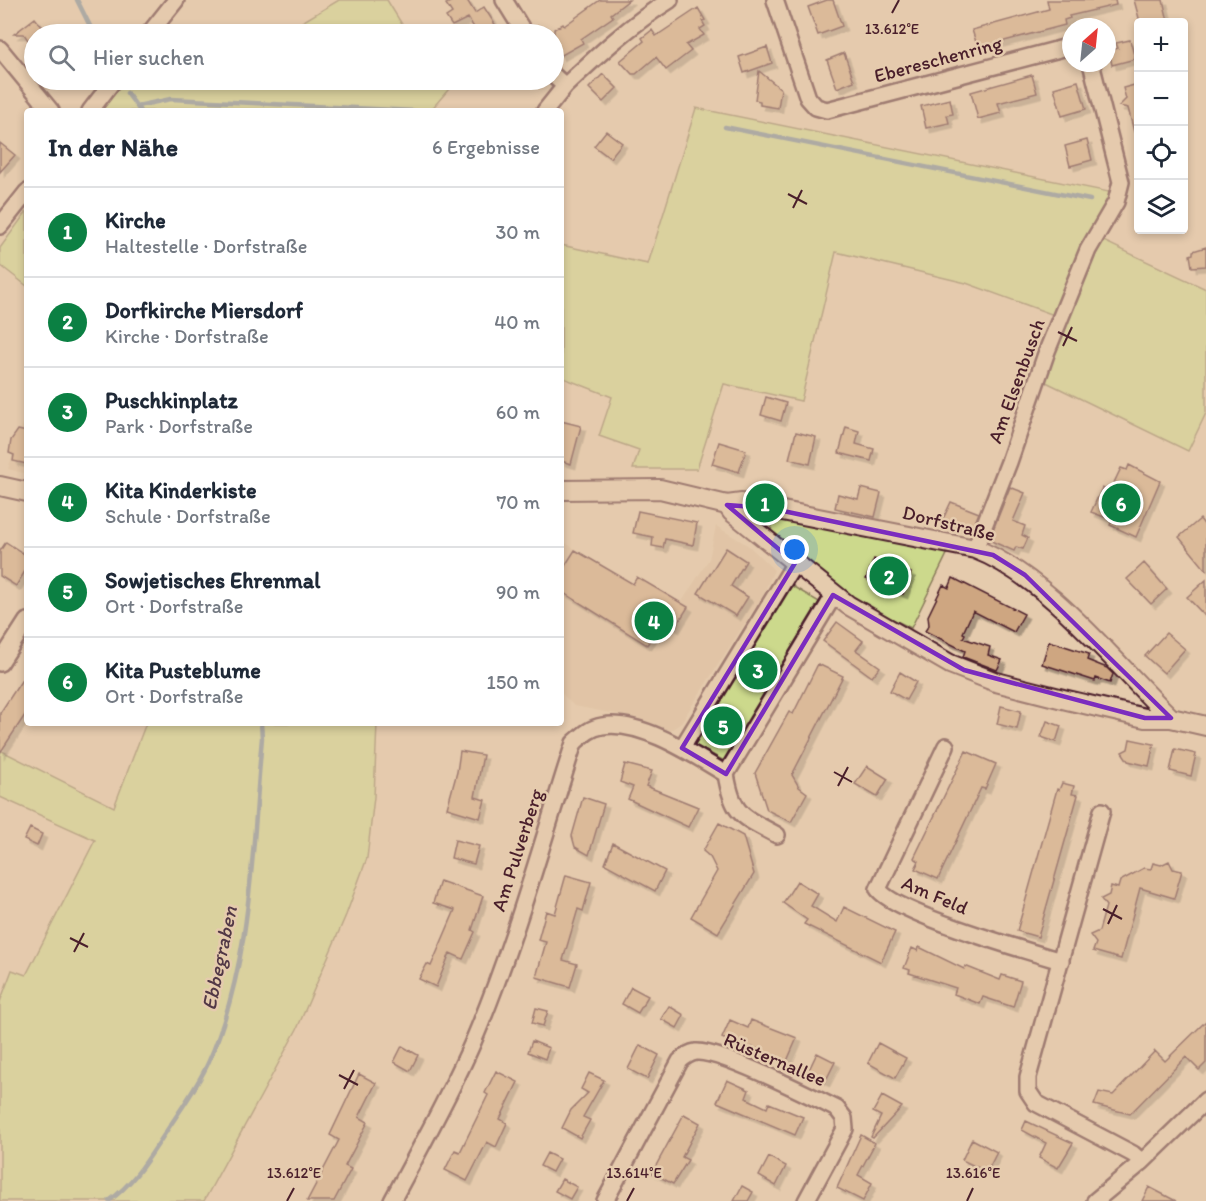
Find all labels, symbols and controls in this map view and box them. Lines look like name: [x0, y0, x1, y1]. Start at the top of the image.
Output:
north arrow: [1062, 18, 1116, 72]
map controls: [1134, 18, 1188, 234]
button: +: [1134, 18, 1188, 72]
text: 13.612°E: [865, 20, 919, 38]
search box: [24, 24, 564, 90]
street label: Ebereschenring: [871, 30, 1005, 88]
icon: search: [45, 41, 78, 74]
text: Hier suchen: [93, 44, 204, 71]
button: −: [1134, 72, 1188, 126]
button: locate: [1134, 126, 1188, 180]
text: In der Nähe: [48, 131, 178, 163]
text: 6 Ergebnisse: [432, 135, 540, 159]
button: layers: [1134, 180, 1188, 234]
text: Kirche: [105, 207, 166, 234]
text: 1: [63, 220, 72, 244]
text: 30 m: [495, 220, 540, 244]
text: Haltestelle · Dorfstraße: [105, 234, 307, 258]
text: Dorfkirche Miersdorf: [105, 297, 303, 324]
text: 2: [62, 310, 73, 334]
text: 40 m: [494, 310, 540, 334]
street label: Am Elsenbusch: [982, 315, 1050, 447]
text: Kirche · Dorfstraße: [105, 324, 269, 348]
text: Puschkinplatz: [105, 387, 238, 414]
text: 3: [62, 400, 73, 424]
text: 60 m: [496, 400, 540, 424]
text: Park · Dorfstraße: [105, 414, 253, 438]
text: Kita Kinderkiste: [105, 477, 257, 504]
pin: 1: [746, 480, 784, 526]
pin: 6: [1102, 480, 1140, 526]
text: 4: [61, 490, 74, 514]
text: 70 m: [496, 490, 540, 514]
street label: Dorfstraße: [900, 500, 998, 546]
text: Schule · Dorfstraße: [105, 504, 271, 528]
your location: [780, 535, 809, 564]
pin: 2: [870, 554, 908, 598]
text: Sowjetisches Ehrenmal: [105, 567, 320, 594]
text: 5: [62, 580, 73, 604]
text: 90 m: [496, 580, 540, 604]
text: Ort · Dorfstraße: [105, 594, 243, 618]
pin: 4: [634, 598, 674, 644]
pin: 3: [738, 648, 777, 692]
text: Kita Pusteblume: [105, 657, 261, 684]
text: 6: [62, 670, 73, 694]
text: 150 m: [487, 670, 540, 694]
text: Ort · Dorfstraße: [105, 684, 243, 708]
pin: 5: [704, 704, 742, 748]
street label: Am Pulverberg: [486, 785, 548, 914]
street label: Am Feld: [898, 870, 972, 920]
water label: Ebbegraben: [196, 903, 242, 1012]
street label: Rüsternallee: [720, 1027, 830, 1091]
text: 13.612°E: [267, 1164, 321, 1182]
text: 13.614°E: [606, 1164, 662, 1182]
text: 13.616°E: [946, 1164, 1000, 1182]

